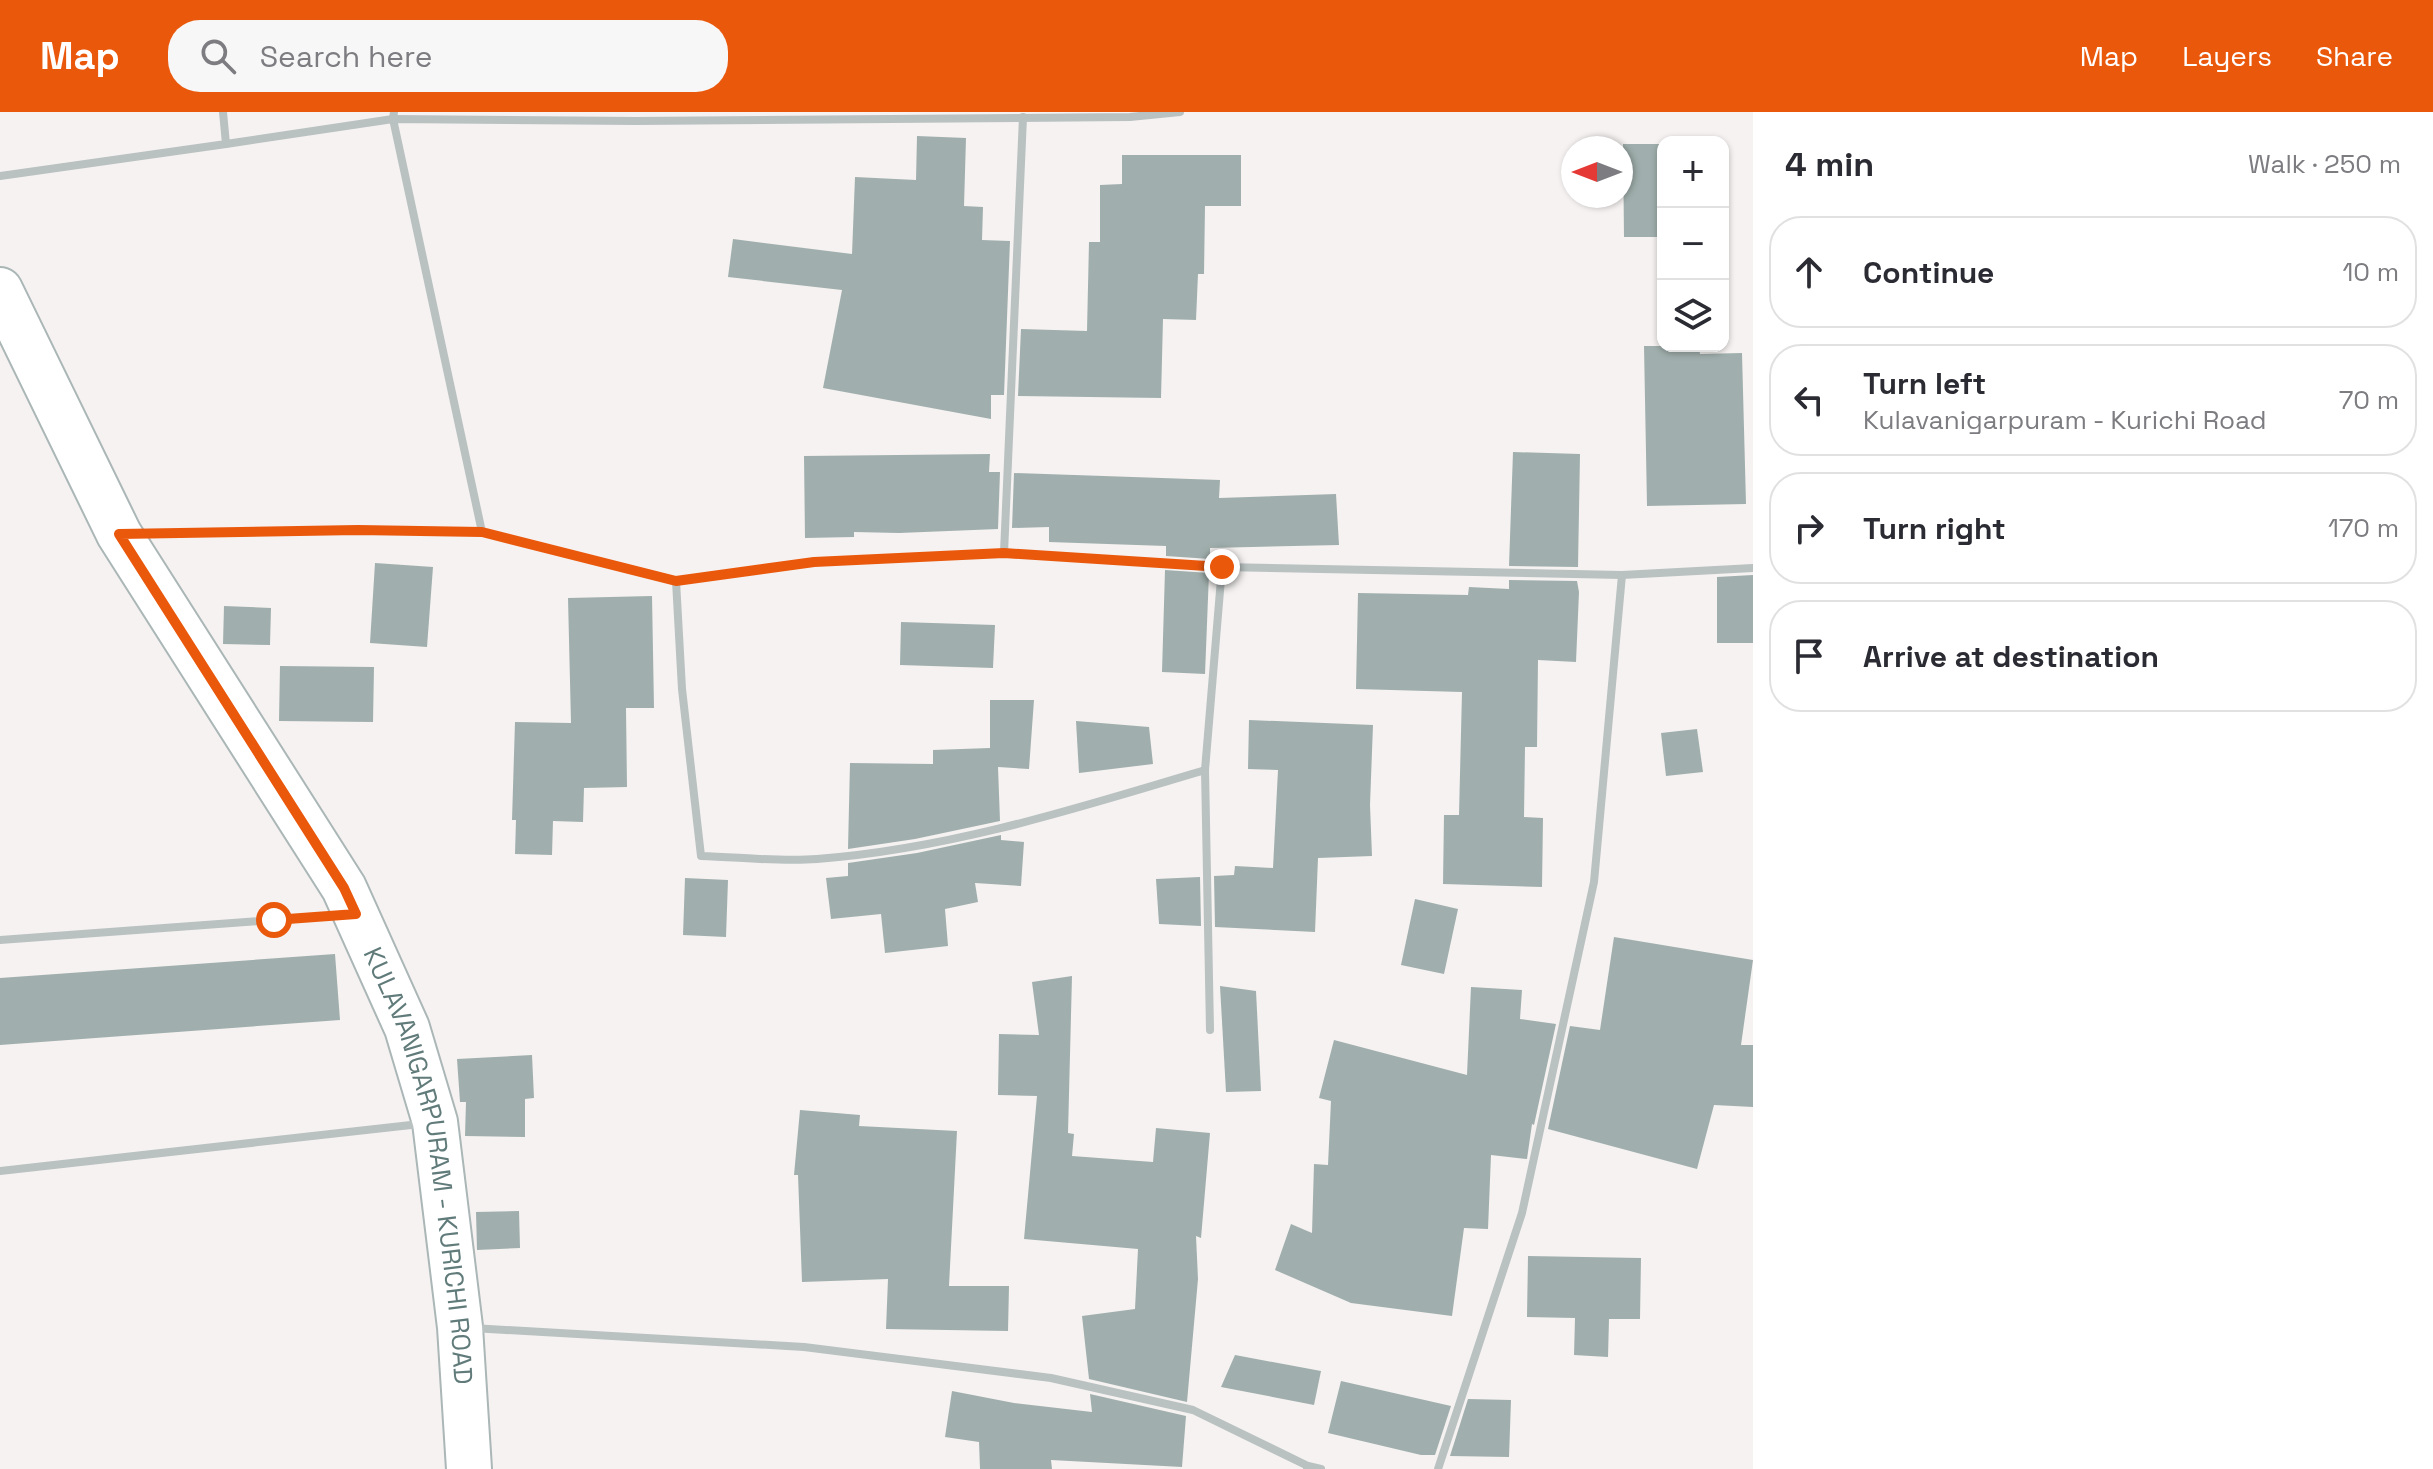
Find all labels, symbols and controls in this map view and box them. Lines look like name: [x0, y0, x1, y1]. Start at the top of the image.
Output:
search box: [168, 20, 728, 92]
text: Map: [40, 32, 120, 80]
icon: search: [196, 34, 240, 78]
text: Search here: [260, 37, 433, 76]
text: Map: [2080, 38, 2138, 74]
text: Layers: [2182, 38, 2272, 74]
text: Share: [2316, 38, 2393, 74]
north arrow: [1561, 136, 1633, 208]
map controls: [1657, 136, 1729, 352]
button: +: [1657, 136, 1729, 208]
text: 4 min: [1785, 143, 1874, 186]
text: Walk · 250 m: [2248, 147, 2401, 181]
button: −: [1657, 208, 1729, 280]
icon: ahead: [1787, 250, 1831, 294]
text: Continue: [1863, 253, 1994, 292]
text: 10 m: [2342, 255, 2399, 289]
button: layers: [1657, 280, 1729, 352]
text: Turn left: [1863, 364, 1986, 403]
icon: left: [1787, 378, 1831, 422]
text: 70 m: [2339, 383, 2399, 417]
text: Kulavanigarpuram - Kurichi Road: [1863, 403, 2267, 437]
icon: right: [1787, 506, 1831, 550]
text: Turn right: [1863, 509, 2006, 548]
text: 170 m: [2328, 511, 2399, 545]
route end: [1204, 549, 1240, 585]
icon: arrive: [1787, 634, 1831, 678]
text: Arrive at destination: [1863, 637, 2159, 676]
route start: [256, 902, 292, 938]
street label: KULAVANIGARPURAM - KURICHI ROAD: [356, 942, 481, 1385]

